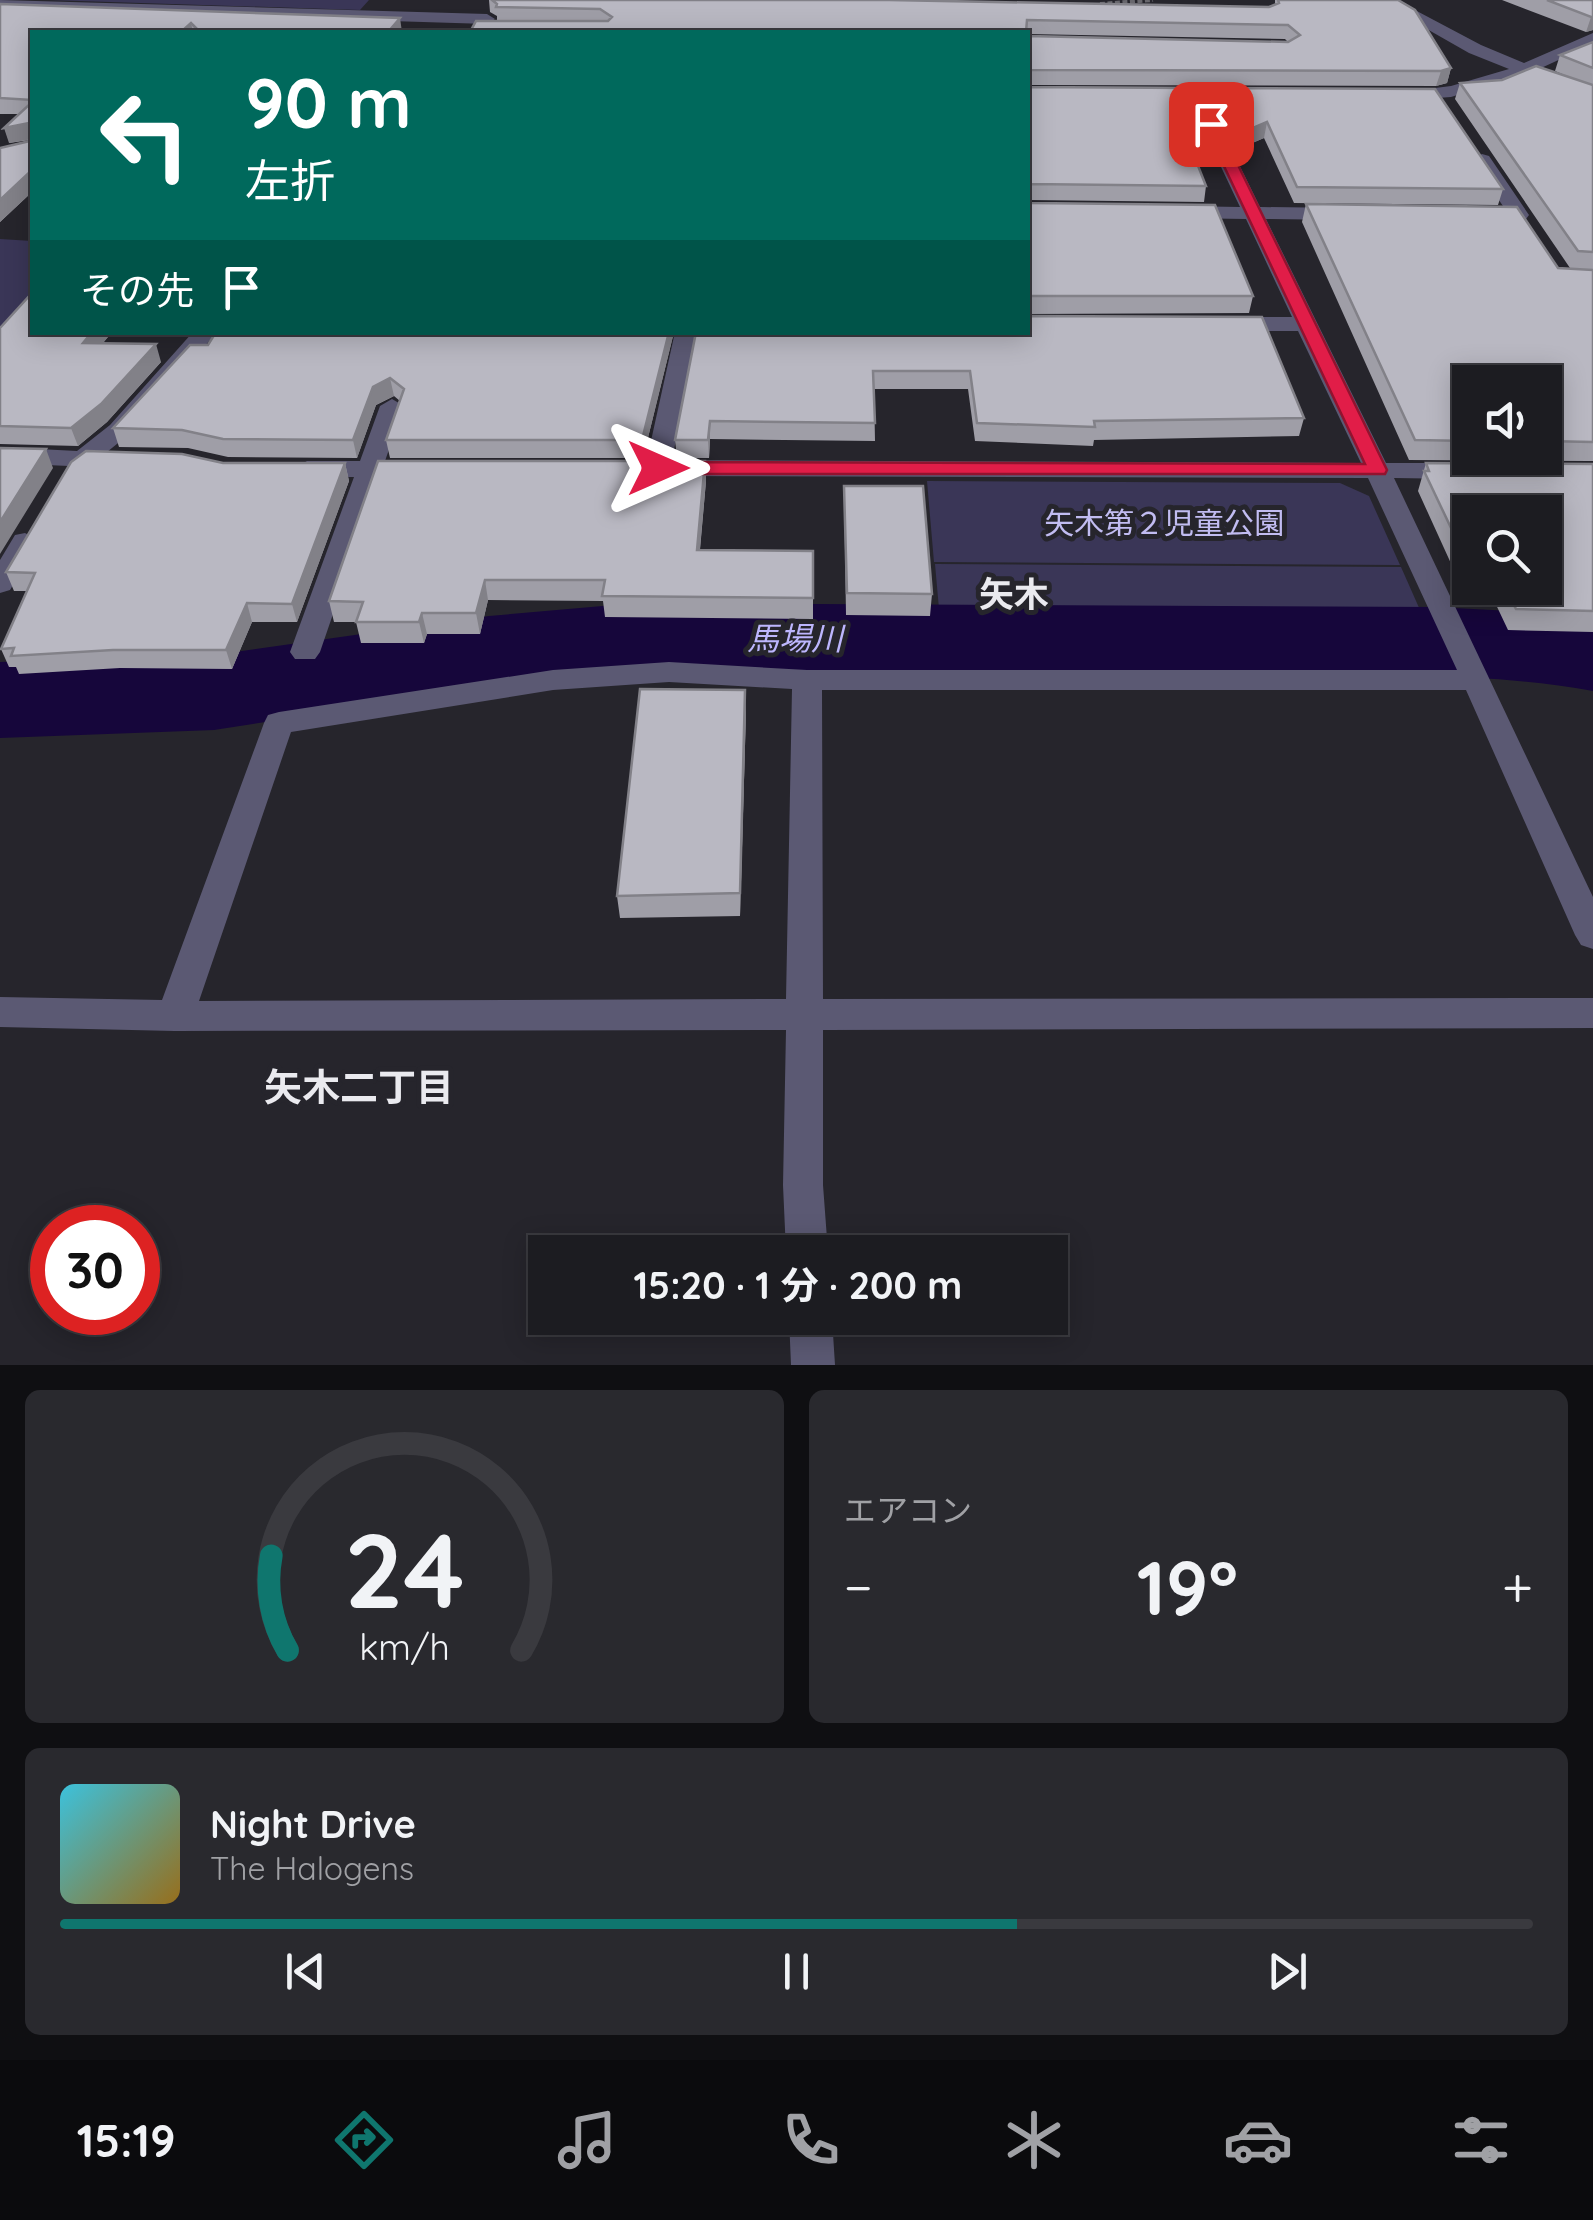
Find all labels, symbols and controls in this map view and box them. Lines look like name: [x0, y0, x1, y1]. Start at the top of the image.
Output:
text: 90 m: [245, 58, 412, 146]
icon: left: [80, 70, 210, 200]
pin: [1169, 82, 1254, 167]
icon: arrive: [1184, 97, 1239, 152]
text: 左折: [245, 152, 335, 208]
icon: arrive: [214, 260, 269, 315]
text: その先: [80, 266, 194, 314]
map controls: [1452, 365, 1562, 605]
button: sound: [1452, 365, 1562, 475]
position arrow: [606, 416, 710, 520]
button: search: [1452, 495, 1562, 605]
park label: 矢木第２児童公園: [1044, 504, 1284, 542]
district label: 矢木: [979, 572, 1049, 616]
water label: 馬場川: [747, 618, 846, 658]
district label: 矢木二丁目: [264, 1063, 454, 1111]
speed limit sign: 30: [30, 1205, 160, 1335]
text: 15:20 · 1 分 · 200 m: [634, 1261, 962, 1309]
text: エアコン: [844, 1490, 972, 1530]
text: 24: [344, 1504, 465, 1634]
text: 19°: [1137, 1540, 1238, 1634]
text: −: [844, 1552, 873, 1621]
text: +: [1502, 1552, 1533, 1621]
text: km/h: [359, 1624, 450, 1669]
text: Night Drive: [210, 1800, 416, 1848]
text: The Halogens: [210, 1848, 414, 1888]
icon: previous: [278, 1944, 333, 1999]
icon: pause: [769, 1944, 824, 1999]
icon: next: [1260, 1944, 1315, 1999]
icon: directions: [329, 2105, 399, 2175]
icon: music: [552, 2105, 622, 2175]
icon: phone: [776, 2105, 846, 2175]
icon: climate: [999, 2105, 1069, 2175]
icon: car: [1223, 2105, 1293, 2175]
icon: filters: [1446, 2105, 1516, 2175]
text: 15:19: [77, 2112, 176, 2168]

